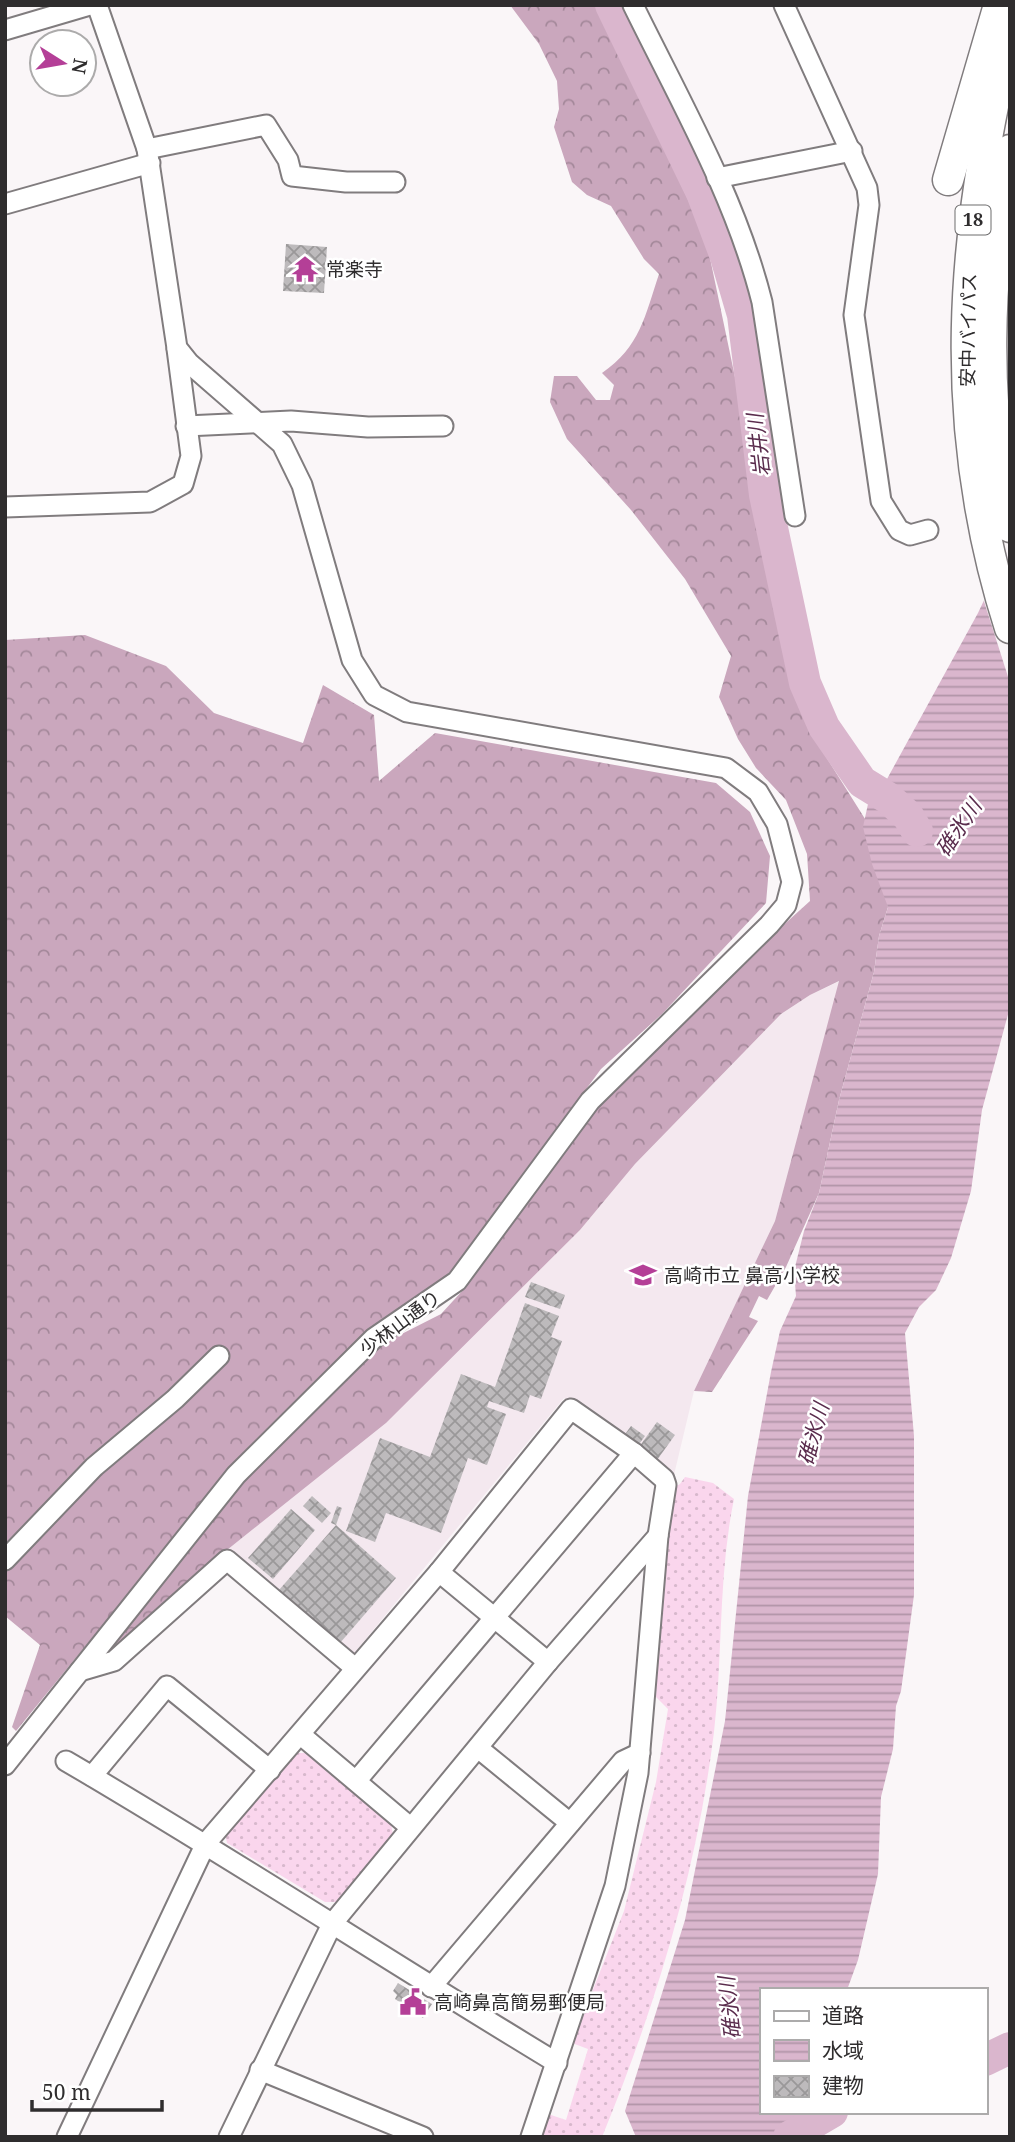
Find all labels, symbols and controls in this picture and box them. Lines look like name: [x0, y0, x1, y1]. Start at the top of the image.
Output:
north arrow: [28, 28, 98, 98]
text: N: [65, 56, 94, 76]
road number: 18: [956, 205, 990, 234]
temple icon: 常楽寺: [290, 254, 320, 284]
place label: 常楽寺: [326, 256, 383, 282]
street label: 安中バイパス: [954, 273, 982, 387]
water label: 岩井川: [740, 410, 776, 478]
water label: 碓氷川: [929, 792, 989, 861]
school or university icon: 高崎市立 鼻高小学校: [628, 1260, 658, 1290]
place label: 高崎市立 鼻高小学校: [664, 1262, 840, 1288]
street label: 少林山通り: [354, 1284, 446, 1362]
water label: 碓氷川: [791, 1398, 835, 1468]
water label: 碓氷川: [712, 1973, 746, 2041]
public building icon: 高崎鼻高簡易郵便局: [398, 1987, 428, 2017]
legend: [760, 1988, 987, 2114]
place label: 高崎鼻高簡易郵便局: [434, 1989, 605, 2015]
text: 道路: [822, 2001, 864, 2029]
text: 水域: [822, 2036, 864, 2064]
scale bar: [32, 2068, 161, 2112]
text: 建物: [822, 2071, 864, 2099]
text: 50 m: [42, 2078, 91, 2106]

